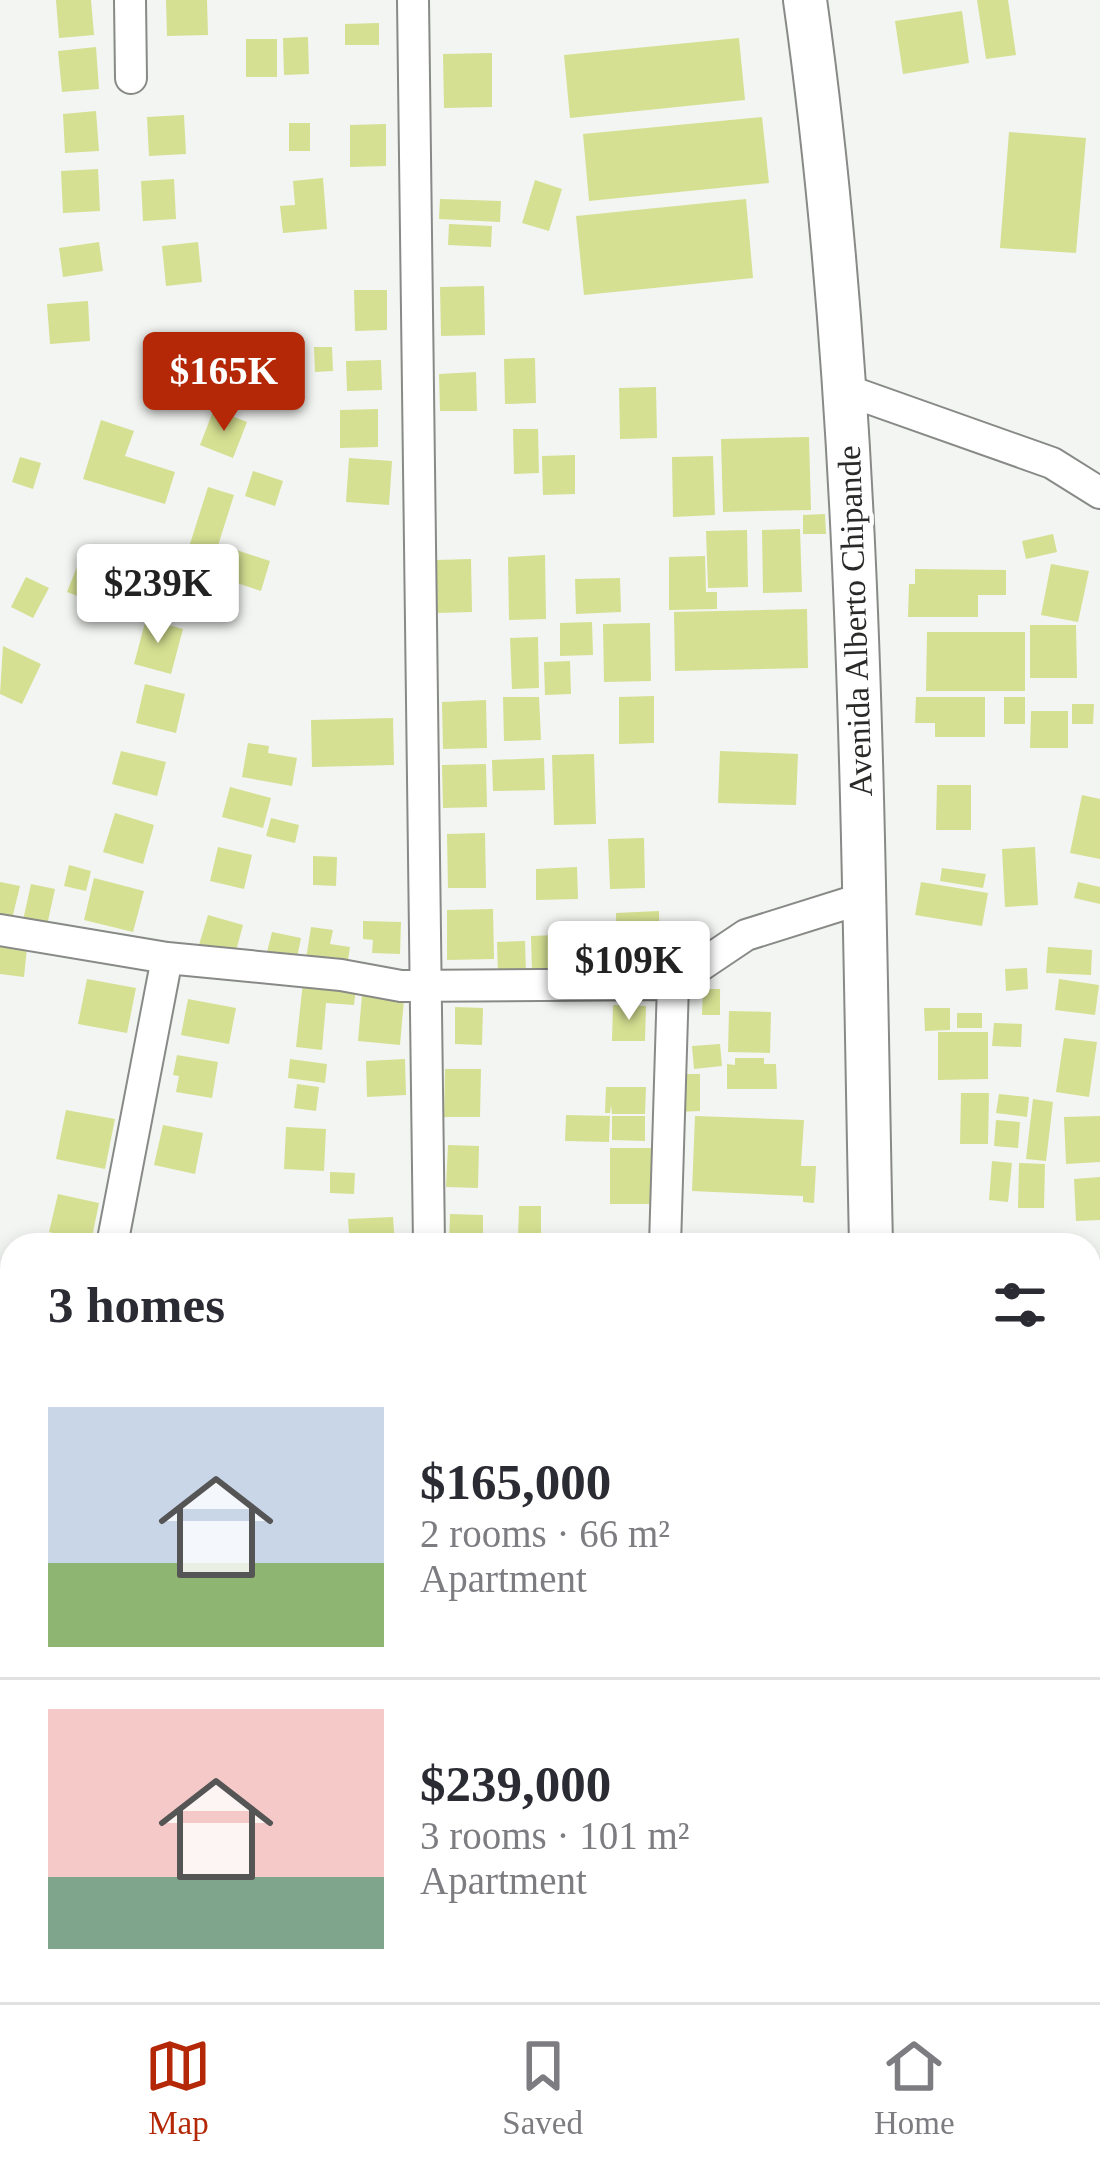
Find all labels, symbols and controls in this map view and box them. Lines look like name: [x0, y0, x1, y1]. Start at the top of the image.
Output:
pin: $165K: [140, 332, 308, 434]
text: $165K: [170, 349, 278, 392]
street label: Avenida Alberto Chipande: [831, 445, 879, 797]
pin: $239K: [74, 544, 242, 646]
text: $239K: [104, 561, 212, 604]
pin: $109K: [545, 921, 713, 1023]
text: $109K: [575, 938, 683, 981]
icon: filters: [987, 1272, 1053, 1338]
text: 3 homes: [48, 1277, 225, 1333]
text: $165,000: [420, 1454, 611, 1510]
icon: home: [144, 1455, 288, 1599]
text: 2 rooms · 66 m²: [420, 1512, 670, 1555]
text: Apartment: [420, 1557, 587, 1600]
text: $239,000: [420, 1756, 611, 1812]
icon: home: [144, 1757, 288, 1901]
text: 3 rooms · 101 m²: [420, 1814, 690, 1857]
text: Apartment: [420, 1859, 587, 1902]
tab: Map: [145, 2033, 211, 2142]
tab: Saved: [502, 2033, 583, 2142]
tab: Home: [874, 2033, 955, 2142]

